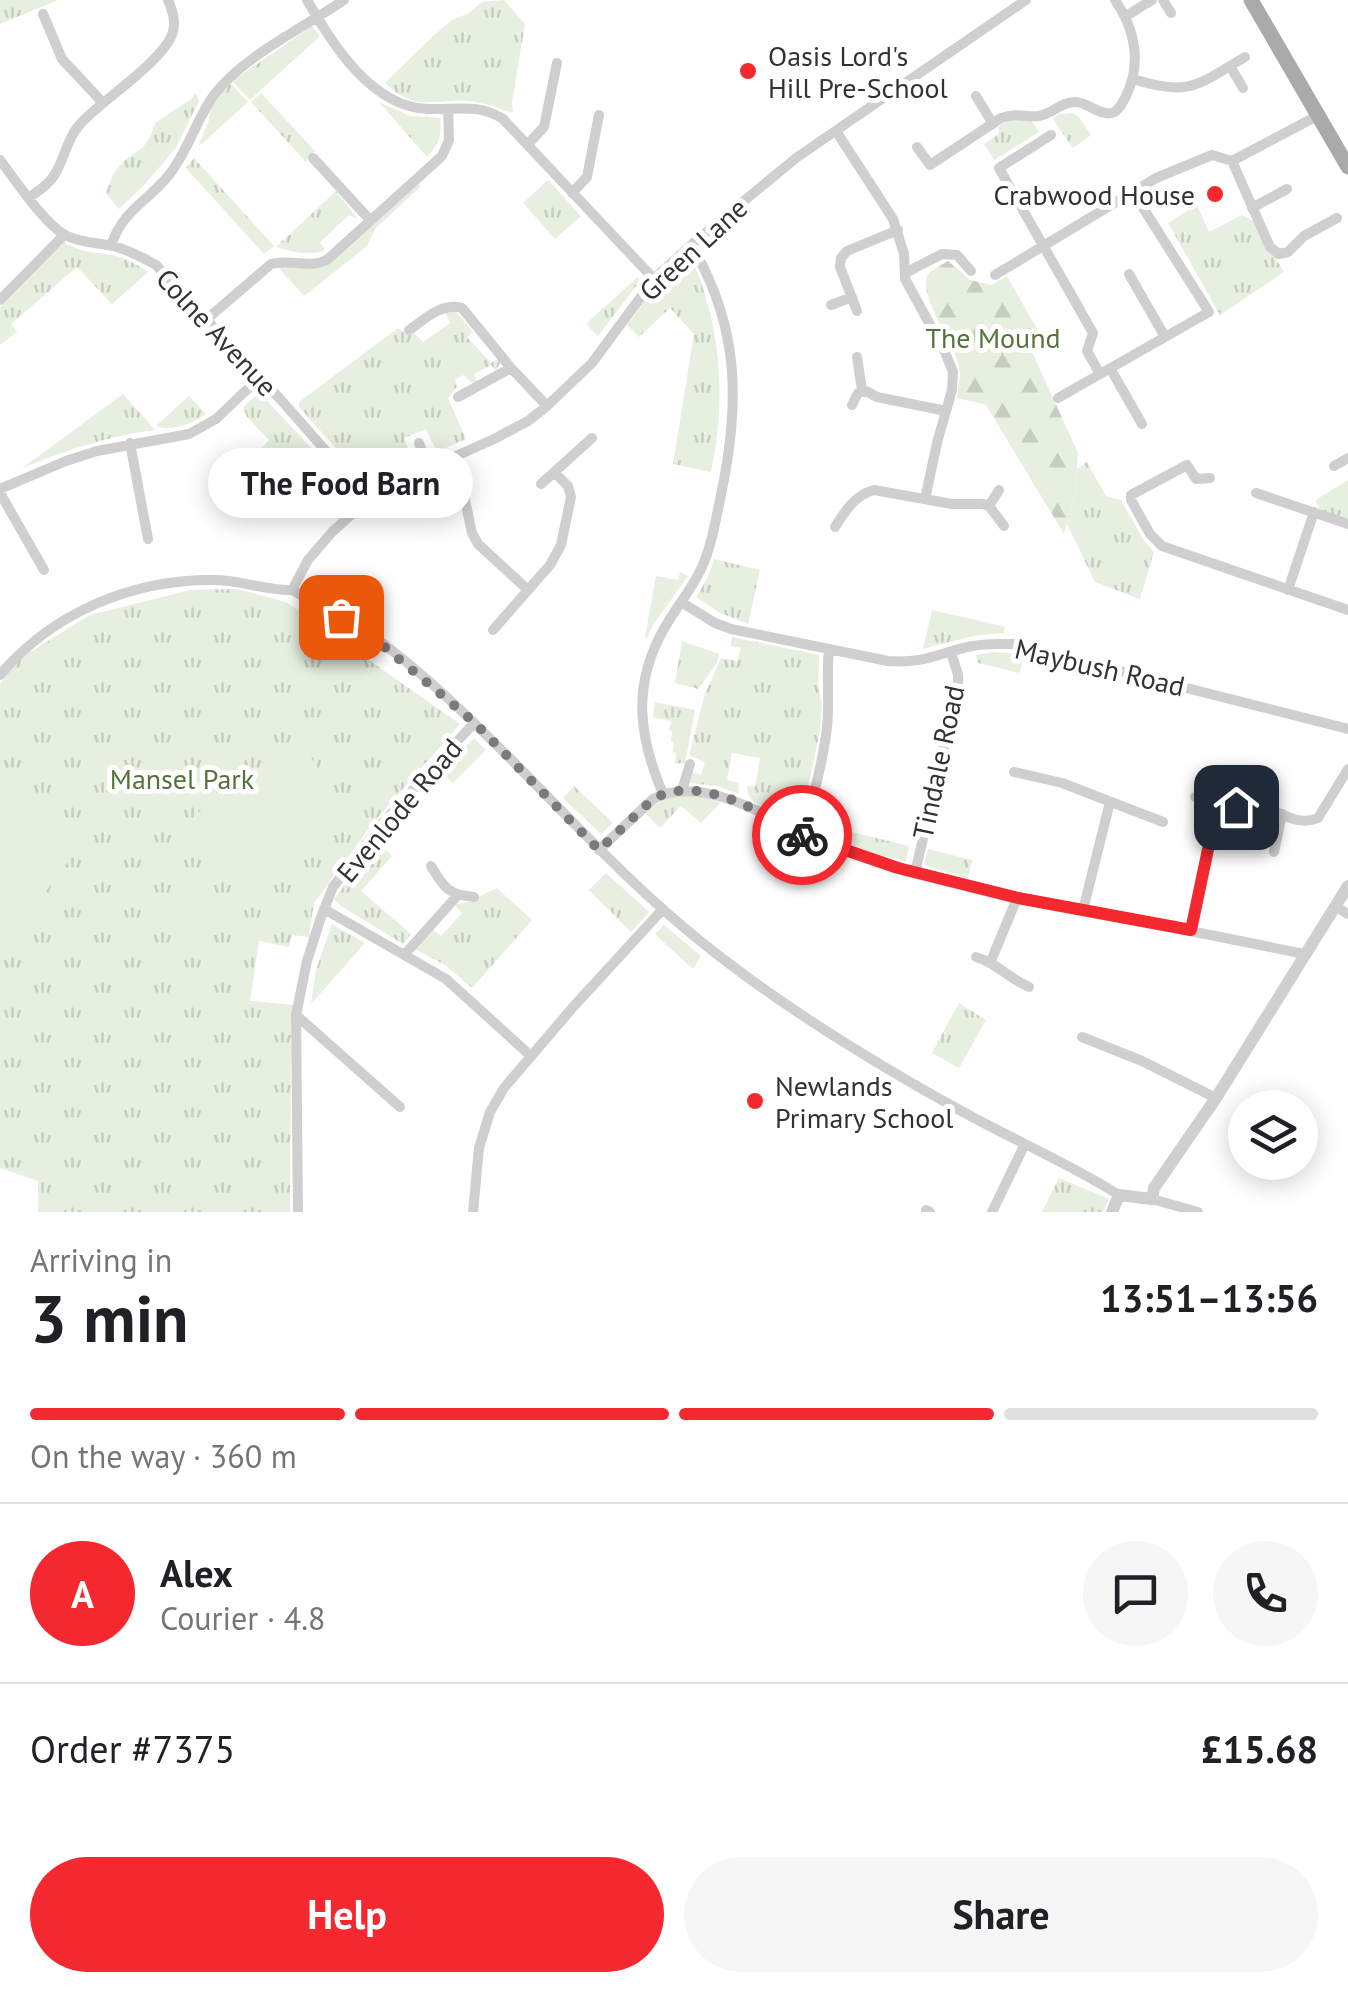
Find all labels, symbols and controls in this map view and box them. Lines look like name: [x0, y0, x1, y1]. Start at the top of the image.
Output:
place label: Oasis Lord's Hill Pre-School: [768, 37, 948, 106]
marker: Oasis Lord's Hill Pre-School: [737, 60, 759, 82]
place label: Crabwood House: [994, 176, 1195, 213]
marker: Crabwood House: [1204, 183, 1226, 205]
street label: Green Lane: [631, 189, 755, 309]
street label: Colne Avenue: [148, 260, 286, 404]
park label: The Mound: [925, 319, 1061, 356]
callout: The Food Barn: [208, 447, 474, 517]
text: The Food Barn: [241, 462, 440, 504]
pin: [299, 575, 384, 660]
icon: bag: [314, 590, 369, 645]
street label: Maybush Road: [1011, 629, 1189, 705]
street label: Tindale Road: [904, 682, 972, 842]
street label: Evenlode Road: [328, 730, 470, 890]
park label: Mansel Park: [110, 760, 255, 797]
pin: [1194, 765, 1279, 850]
icon: home: [1209, 780, 1264, 835]
courier: [752, 785, 852, 885]
icon: bike: [775, 808, 830, 863]
place label: Newlands Primary School: [775, 1067, 953, 1136]
marker: Newlands Primary School: [744, 1090, 766, 1112]
map controls: [1228, 1090, 1318, 1180]
button: layers: [1228, 1090, 1318, 1180]
text: Arriving in: [30, 1239, 172, 1281]
text: 13:51–13:56: [1100, 1273, 1318, 1322]
text: 3 min: [30, 1276, 189, 1360]
text: On the way · 360 m: [30, 1435, 297, 1477]
button: chat: [1083, 1541, 1188, 1646]
button: phone: [1213, 1541, 1318, 1646]
text: Alex: [160, 1548, 233, 1597]
text: A: [71, 1569, 94, 1618]
text: Courier · 4.8: [160, 1597, 326, 1639]
text: Order #7375: [30, 1724, 235, 1773]
text: £15.68: [1201, 1724, 1318, 1773]
button: Help: [30, 1857, 664, 1972]
button: Share: [684, 1857, 1318, 1972]

